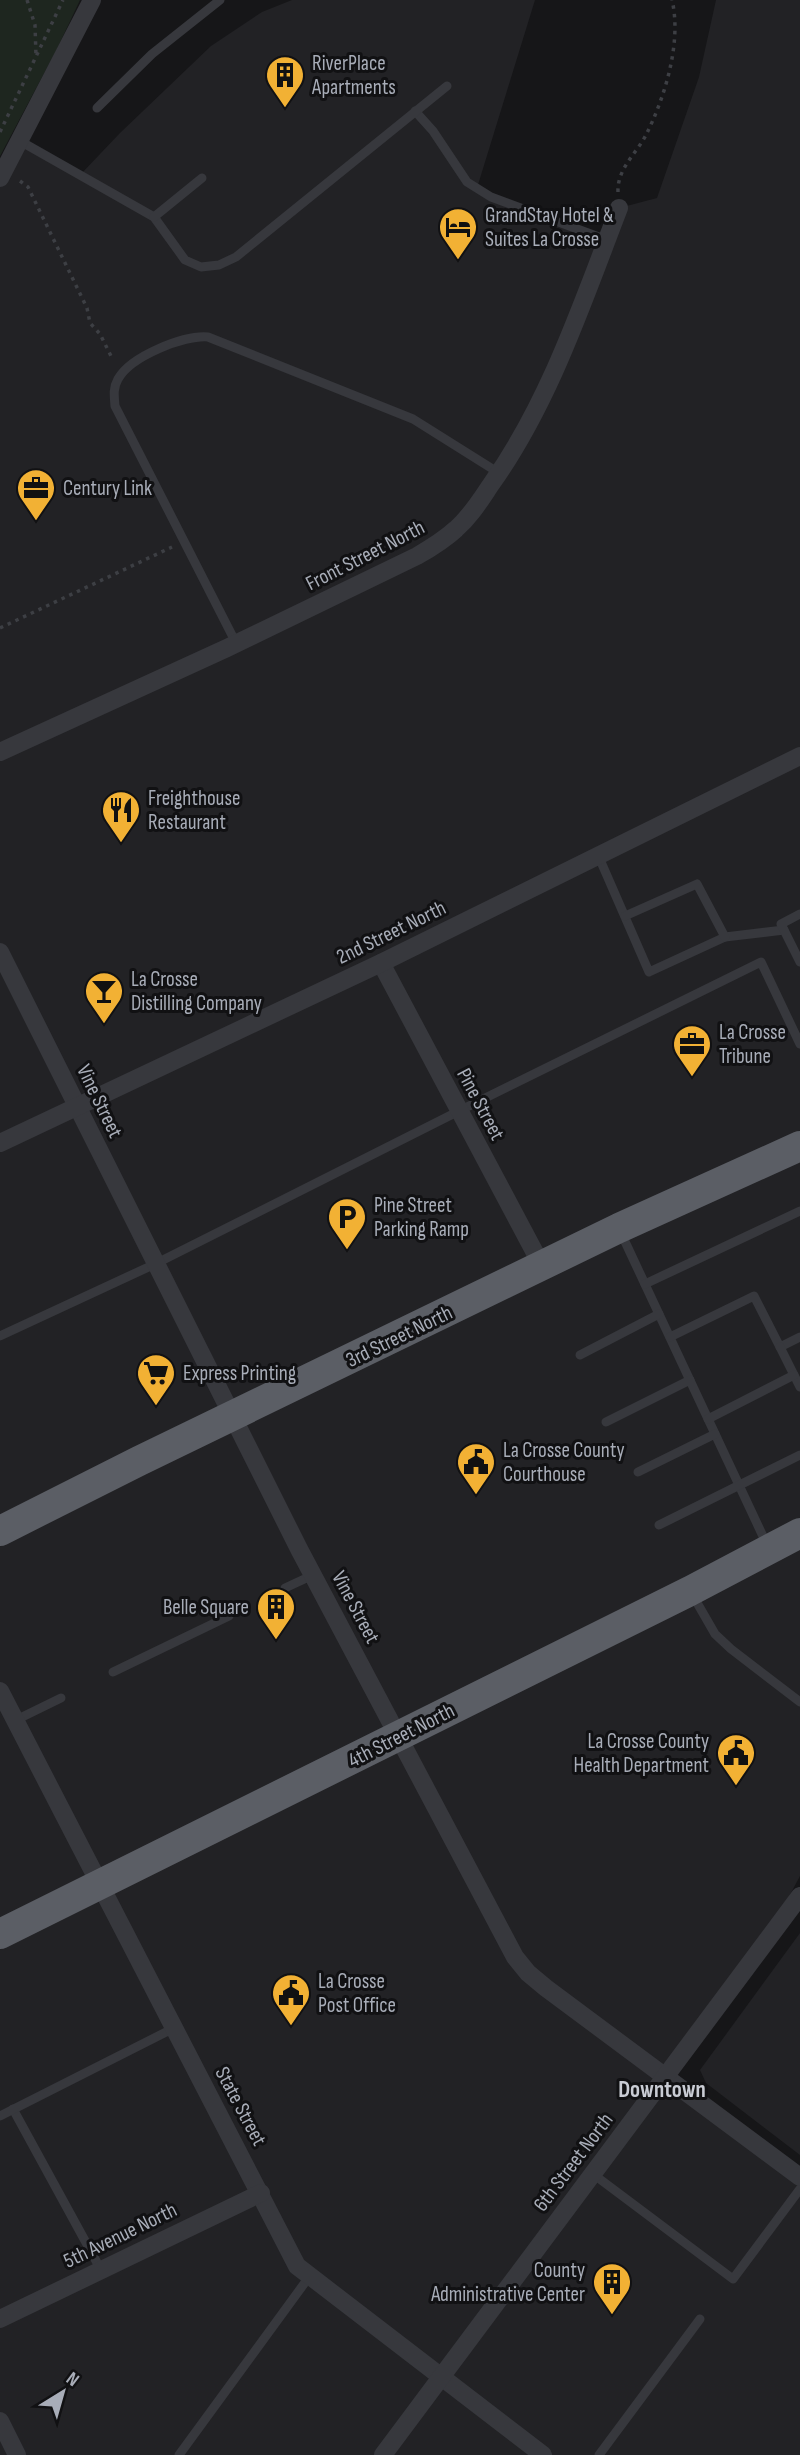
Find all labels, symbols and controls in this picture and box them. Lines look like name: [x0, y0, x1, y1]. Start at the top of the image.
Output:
place label: RiverPlace Apartments: [311, 51, 396, 100]
building icon: RiverPlace Apartments: [264, 54, 306, 109]
place label: GrandStay Hotel & Suites La Crosse: [485, 203, 614, 252]
hotel icon: GrandStay Hotel & Suites La Crosse: [437, 206, 479, 261]
office icon: Century Link: [15, 467, 57, 522]
place label: Century Link: [63, 476, 152, 501]
street label: Front Street North: [302, 515, 429, 596]
place label: Freighthouse Restaurant: [148, 786, 240, 835]
restaurant icon: Freighthouse Restaurant: [100, 789, 142, 844]
street label: 2nd Street North: [333, 895, 450, 970]
place label: La Crosse Distilling Company: [131, 967, 262, 1016]
bar icon: La Crosse Distilling Company: [83, 970, 125, 1025]
place label: La Crosse Tribune: [719, 1020, 786, 1069]
office icon: La Crosse Tribune: [671, 1023, 713, 1078]
street label: Vine Street: [71, 1060, 128, 1142]
street label: Pine Street: [451, 1064, 510, 1144]
place label: Pine Street Parking Ramp: [374, 1193, 469, 1242]
parking icon: Pine Street Parking Ramp: [326, 1196, 368, 1251]
street label: 3rd Street North: [342, 1300, 457, 1373]
supermarket icon: Express Printing: [135, 1352, 177, 1407]
place label: Express Printing: [183, 1361, 296, 1386]
place label: La Crosse County Courthouse: [503, 1438, 625, 1487]
public building icon: La Crosse County Courthouse: [455, 1441, 497, 1496]
street label: Vine Street: [326, 1567, 385, 1648]
building icon: Belle Square: [255, 1586, 297, 1641]
place label: Belle Square: [163, 1595, 249, 1620]
street label: 4th Street North: [344, 1698, 459, 1773]
place label: La Crosse County Health Department: [573, 1729, 709, 1778]
public building icon: La Crosse County Health Department: [715, 1732, 757, 1787]
place label: La Crosse Post Office: [318, 1969, 396, 2018]
public building icon: La Crosse Post Office: [270, 1972, 312, 2027]
street label: State Street: [209, 2063, 272, 2150]
district label: Downtown: [618, 2076, 706, 2104]
street label: 6th Street North: [528, 2108, 618, 2216]
street label: 5th Avenue North: [59, 2197, 181, 2274]
place label: County Administrative Center: [430, 2258, 585, 2307]
building icon: County Administrative Center: [591, 2261, 633, 2316]
north arrow: [28, 2357, 98, 2427]
text: N: [61, 2367, 83, 2392]

